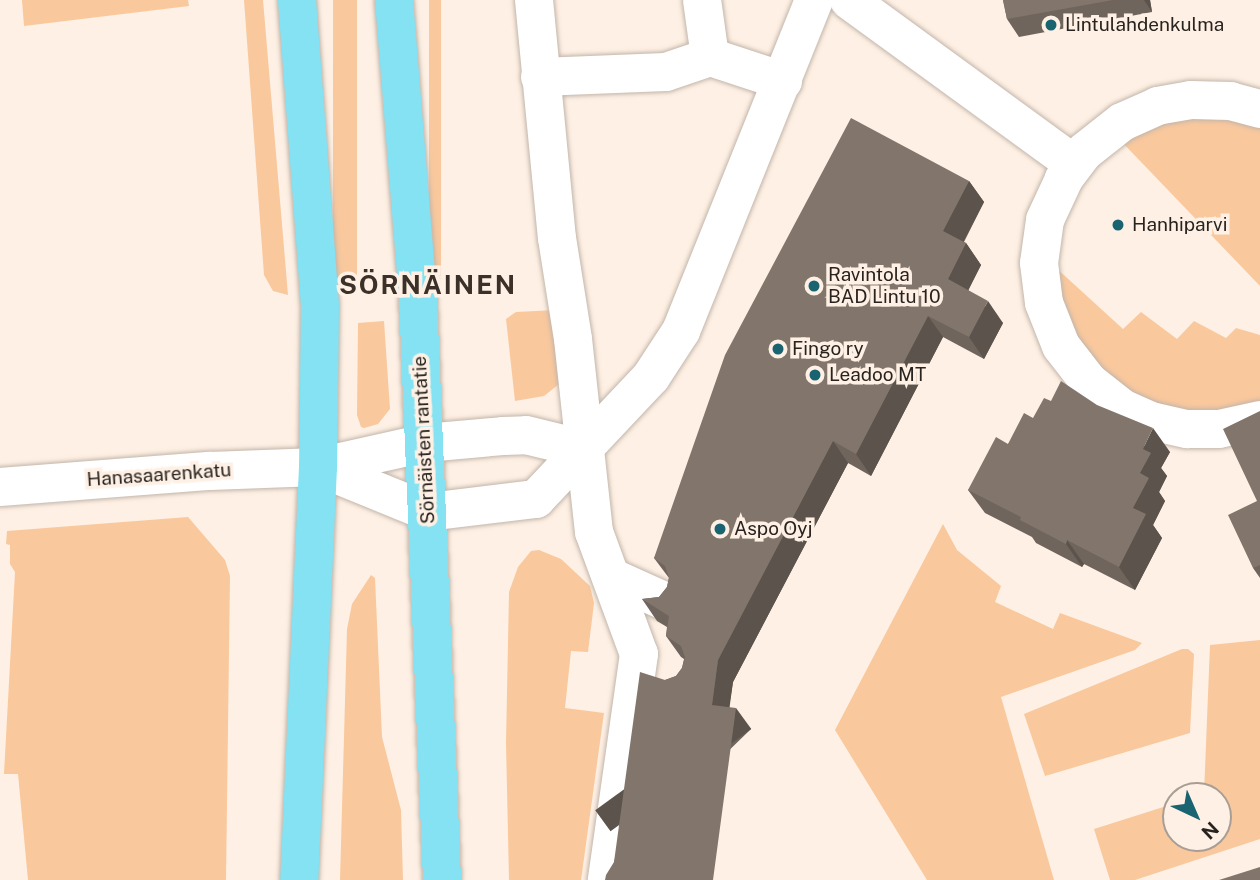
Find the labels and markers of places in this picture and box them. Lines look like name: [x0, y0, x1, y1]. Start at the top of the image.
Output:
place label: Lintulahdenkulma: [1065, 14, 1224, 36]
marker: Lintulahdenkulma: [1043, 17, 1059, 33]
place label: Hanhiparvi: [1132, 214, 1227, 236]
marker: Hanhiparvi: [1110, 217, 1126, 233]
place label: Ravintola BAD Lintu 10: [828, 264, 941, 308]
marker: Ravintola BAD Lintu 10: [806, 278, 822, 294]
place label: Fingo ry: [792, 338, 864, 360]
marker: Fingo ry: [770, 341, 786, 357]
place label: Leadoo MT: [829, 364, 926, 386]
marker: Leadoo MT: [807, 367, 823, 383]
place label: Aspo Oyj: [734, 518, 813, 540]
marker: Aspo Oyj: [712, 521, 728, 537]

